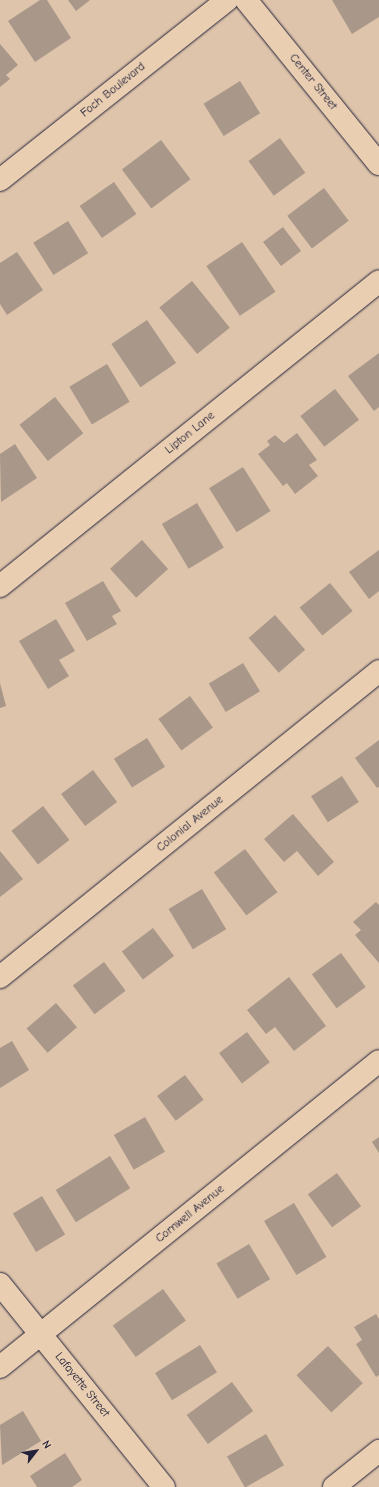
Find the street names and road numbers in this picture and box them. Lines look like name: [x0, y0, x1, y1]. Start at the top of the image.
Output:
street label: Center Street: [286, 51, 340, 113]
street label: Foch Boulevard: [78, 60, 148, 120]
street label: Lipton Lane: [162, 409, 218, 457]
street label: Colonial Avenue: [154, 793, 226, 855]
street label: Cornwell Avenue: [153, 1182, 227, 1246]
street label: Lafayette Street: [52, 1350, 112, 1420]

